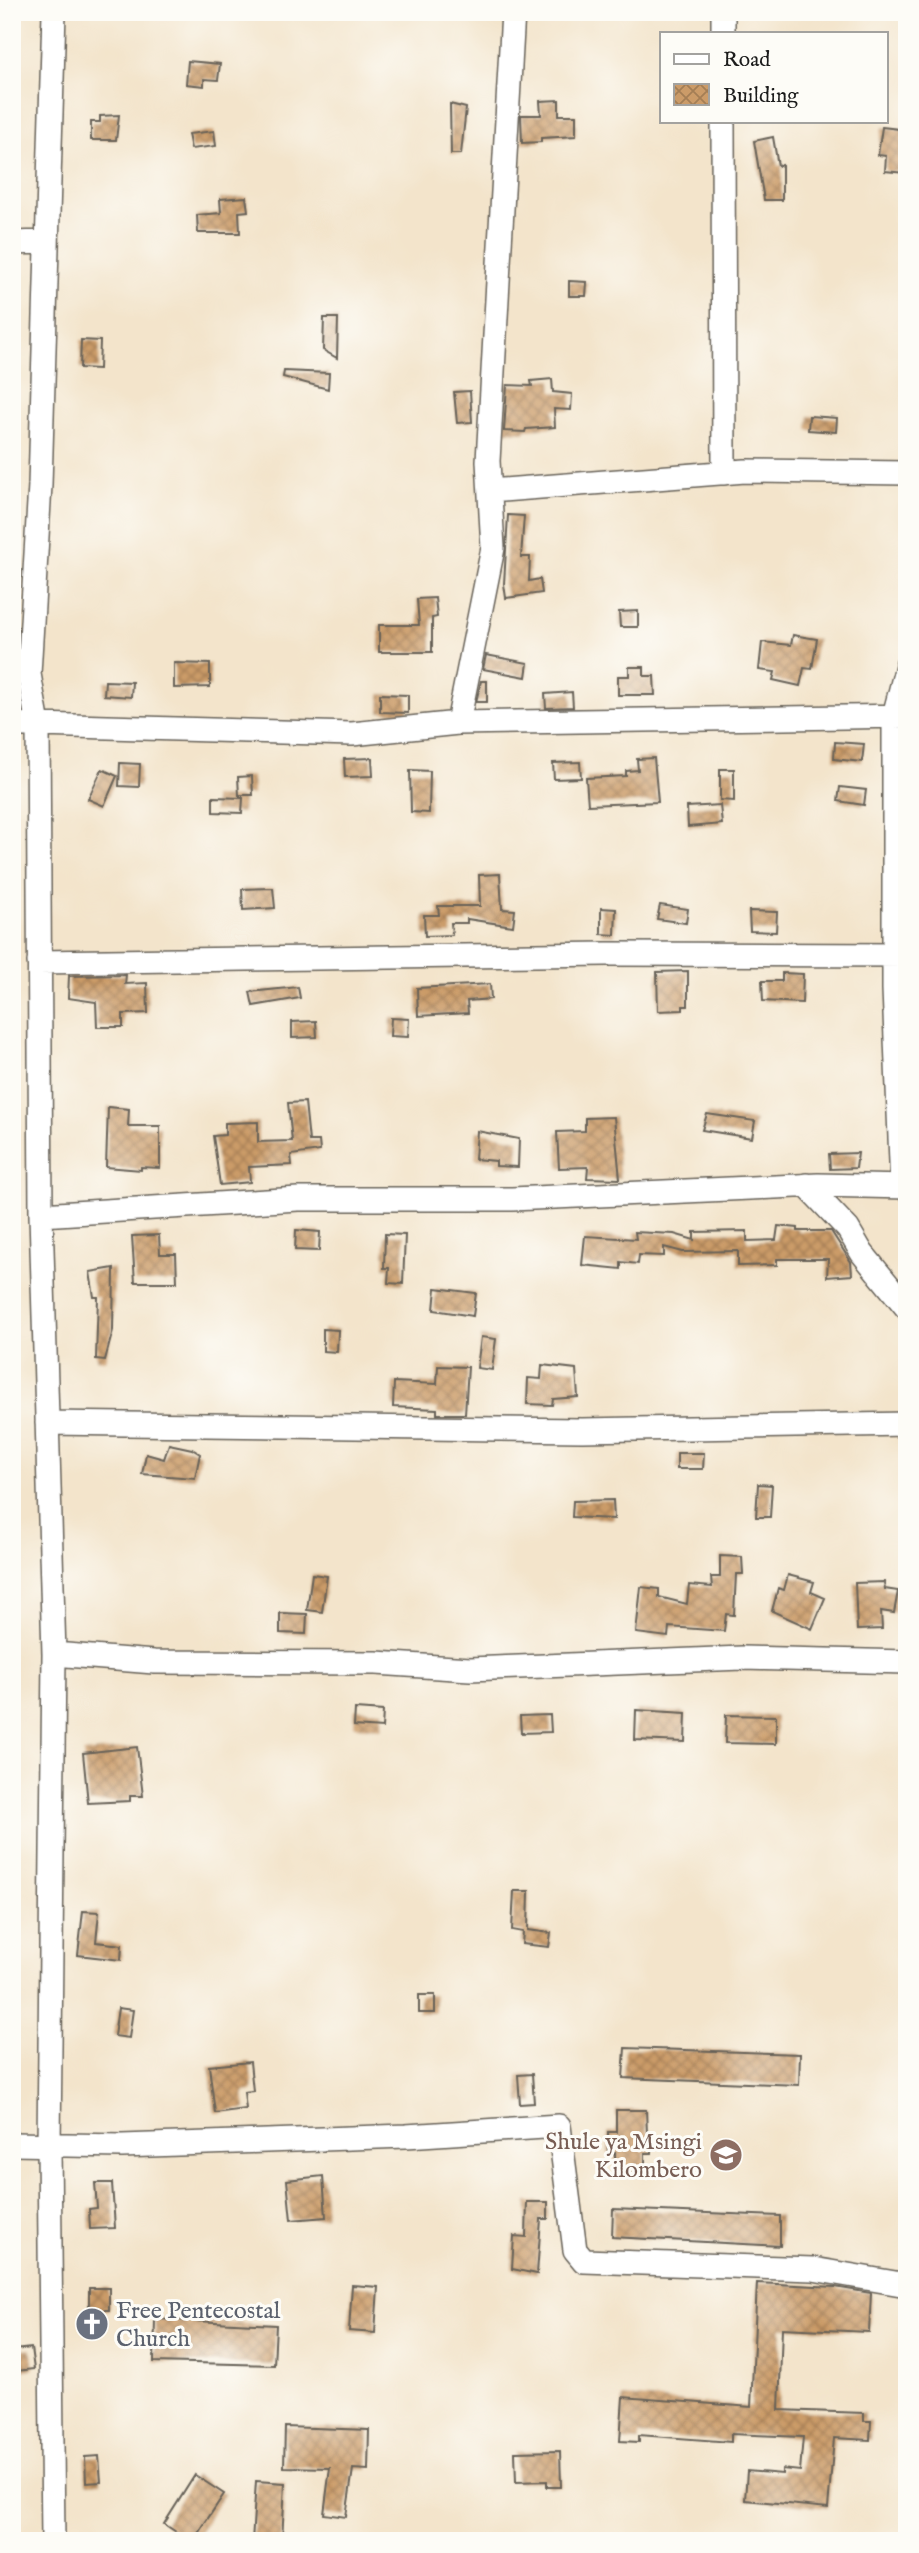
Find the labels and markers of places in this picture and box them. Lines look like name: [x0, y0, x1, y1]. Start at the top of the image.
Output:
place label: Shule ya Msingi Kilombero: [545, 2127, 702, 2186]
school or university icon: Shule ya Msingi Kilombero: [707, 2136, 745, 2174]
place label: Free Pentecostal Church: [116, 2296, 281, 2355]
church icon: Free Pentecostal Church: [73, 2305, 111, 2343]

